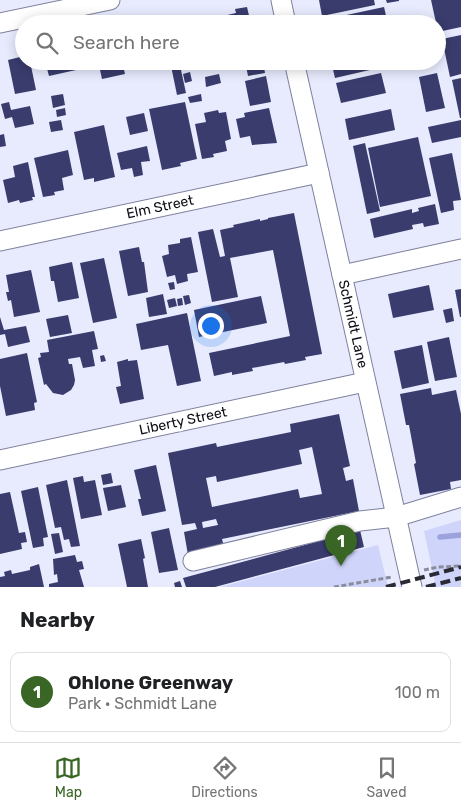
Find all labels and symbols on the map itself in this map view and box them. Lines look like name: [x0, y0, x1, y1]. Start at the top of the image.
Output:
street label: Elm Street: [125, 191, 196, 222]
street label: Schmidt Lane: [335, 278, 371, 370]
your location: [198, 313, 224, 339]
street label: Liberty Street: [137, 403, 229, 439]
pin: 1: [325, 525, 357, 566]

